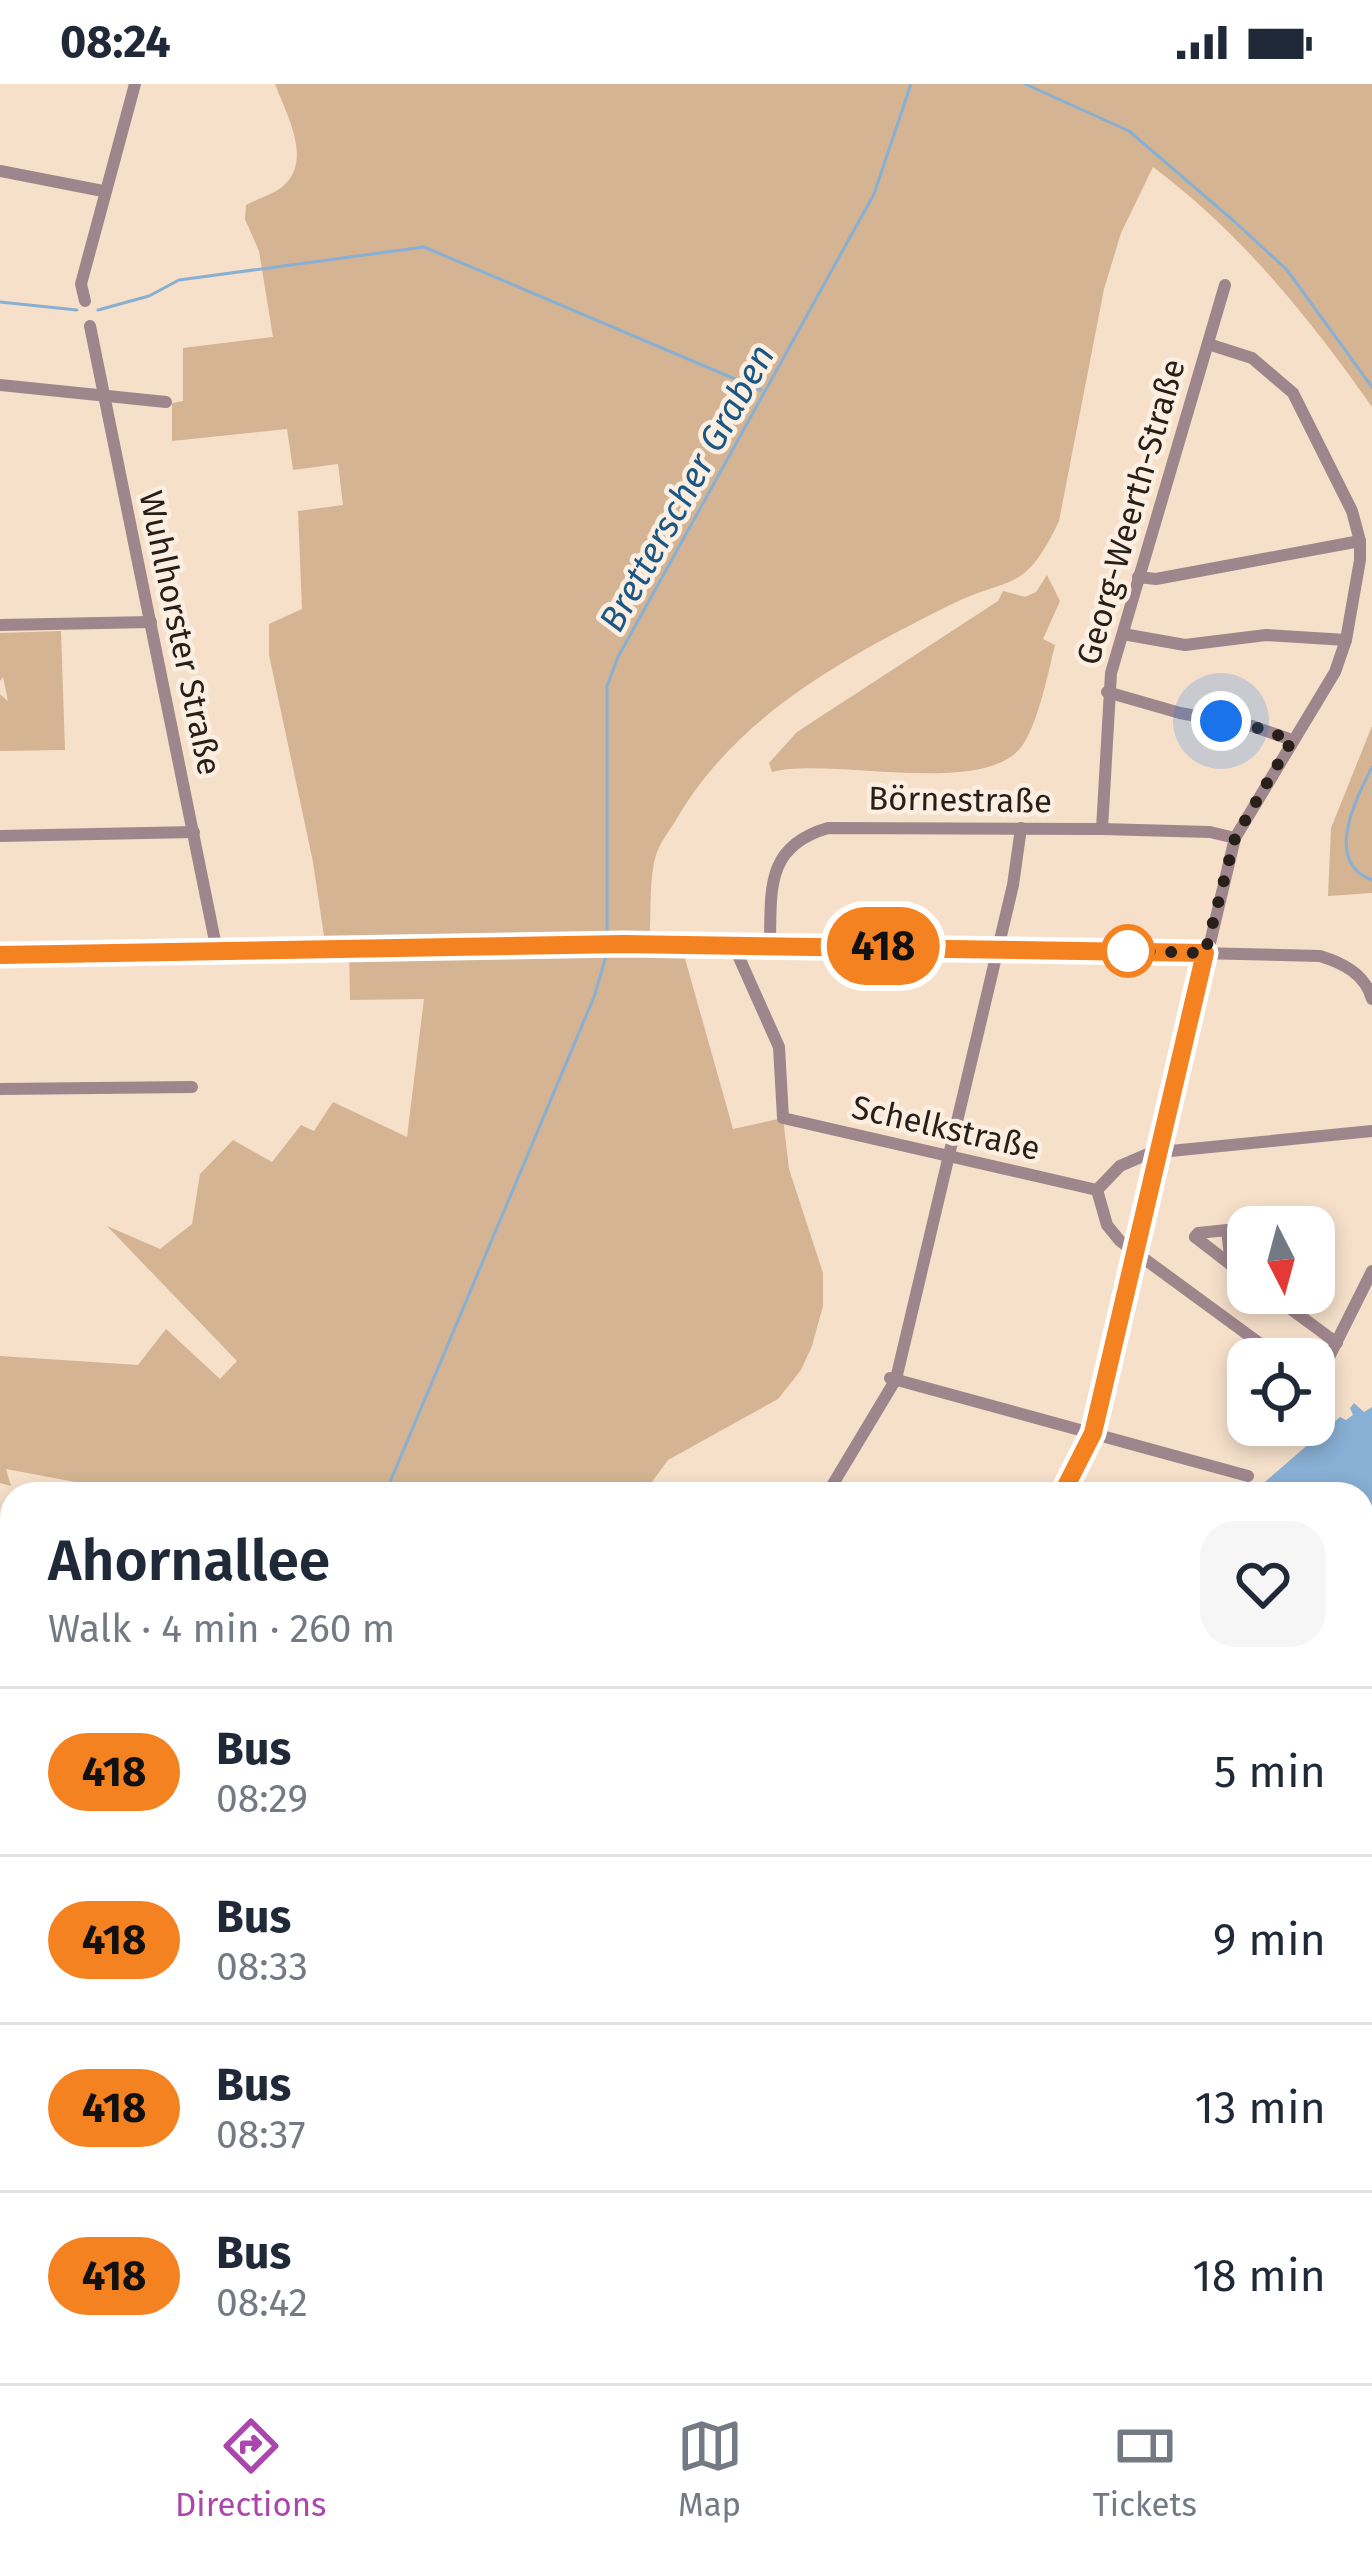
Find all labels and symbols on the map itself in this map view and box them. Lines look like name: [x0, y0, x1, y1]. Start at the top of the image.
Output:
water label: Bretterscher Graben: [590, 337, 784, 639]
street label: Georg-Weerth-Straße: [1068, 354, 1194, 670]
street label: Wuhlhorster Straße: [130, 487, 230, 779]
your location: [1191, 691, 1251, 751]
street label: Börnestraße: [868, 778, 1052, 822]
line badge: 418: [814, 907, 952, 985]
unlabelled marker: [1103, 926, 1153, 976]
street label: Schelkstraße: [848, 1087, 1044, 1169]
north arrow: [1227, 1206, 1335, 1314]

